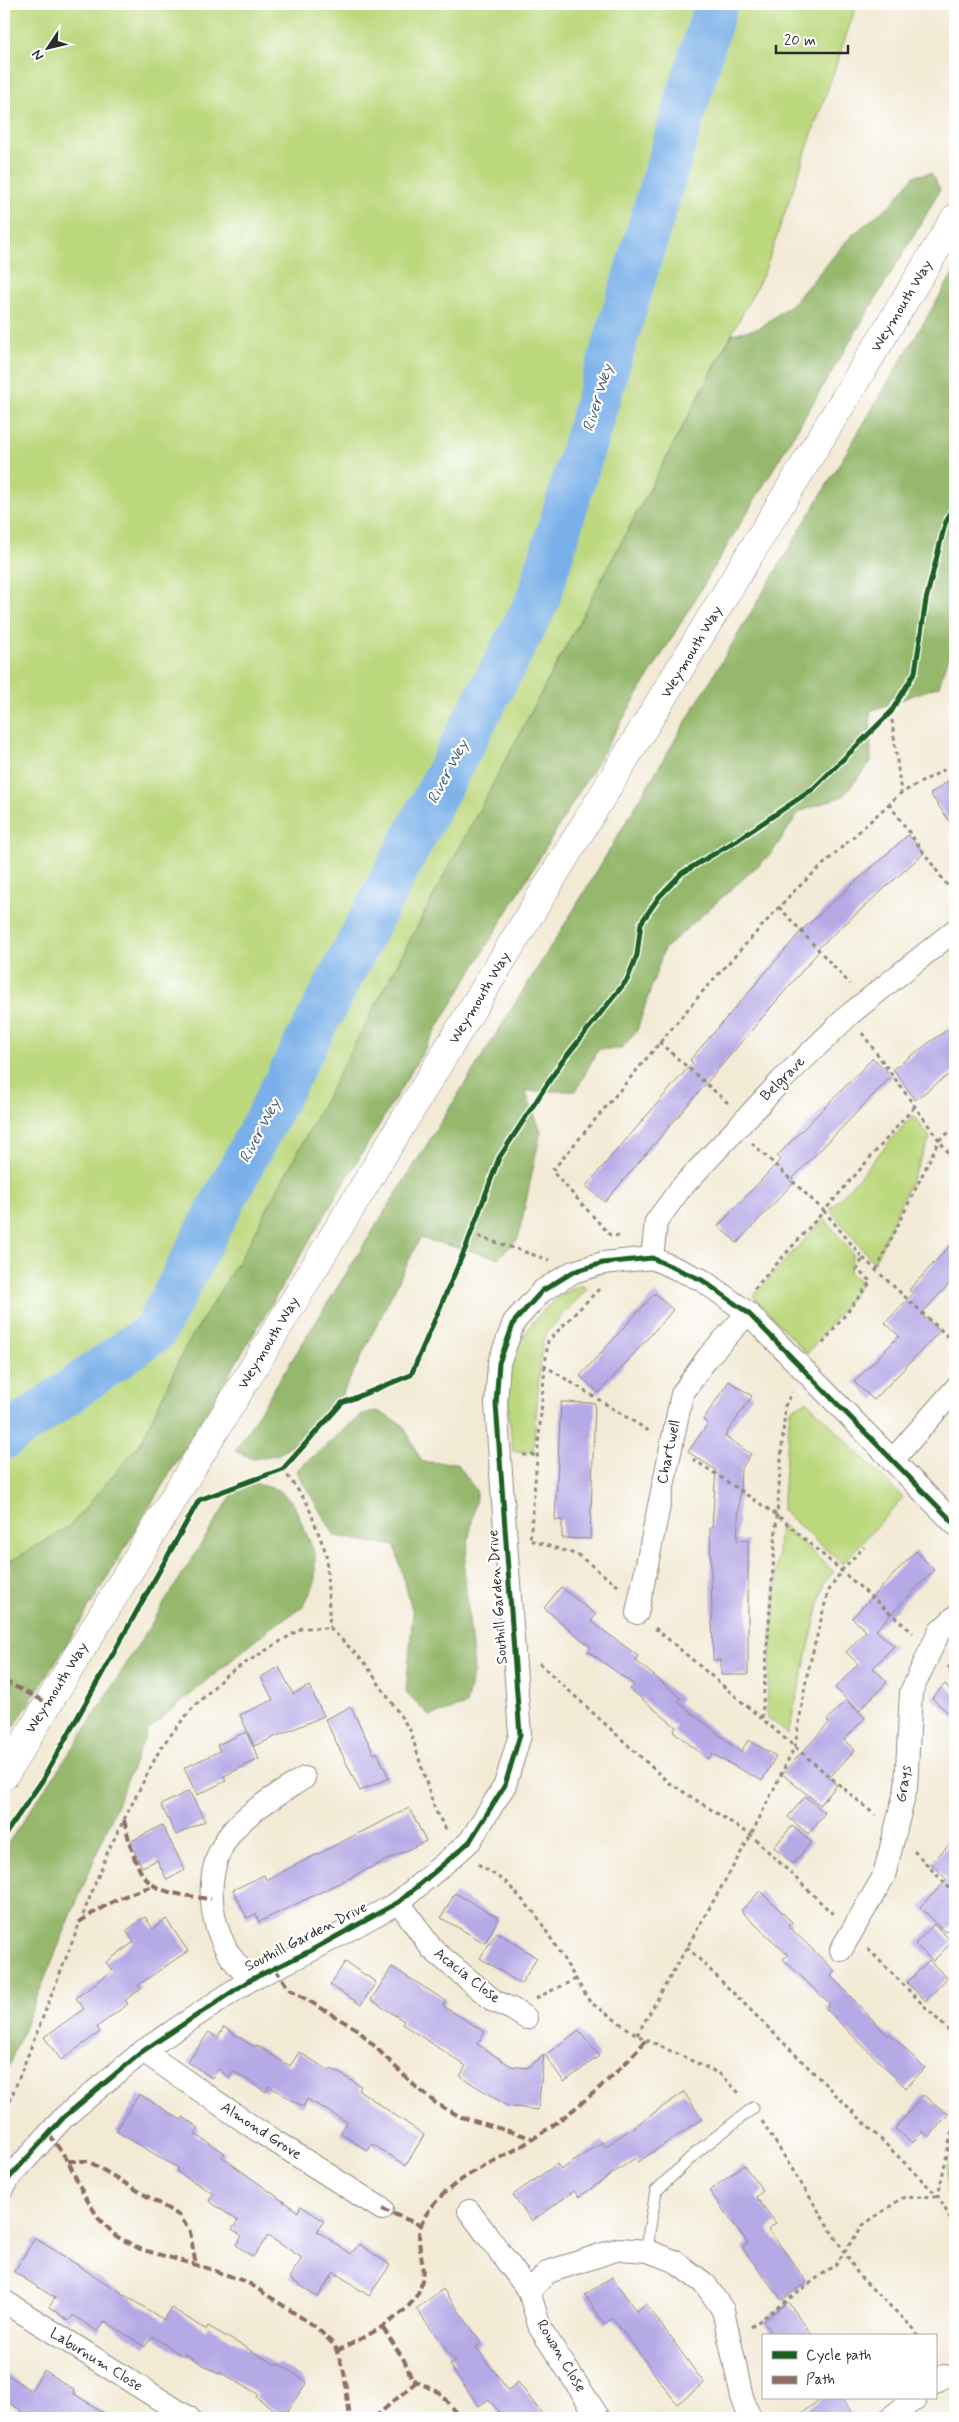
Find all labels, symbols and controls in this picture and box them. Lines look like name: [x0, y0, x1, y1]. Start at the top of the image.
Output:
north arrow: [22, 22, 72, 72]
scale bar: [776, 22, 849, 54]
text: 20 m: [784, 31, 816, 51]
text: N: [28, 46, 48, 64]
street label: Weymouth Way: [867, 256, 938, 356]
water label: River Wey: [578, 360, 619, 434]
street label: Weymouth Way: [657, 602, 728, 702]
water label: River Wey: [422, 735, 474, 808]
street label: Weymouth Way: [445, 948, 516, 1048]
street label: Belgrave: [756, 1052, 811, 1107]
water label: River Wey: [234, 1094, 286, 1167]
street label: Weymouth Way: [234, 1293, 305, 1393]
street label: Chartwell: [652, 1418, 686, 1486]
street label: Southill Garden Drive: [483, 1529, 513, 1665]
street label: Weymouth Way: [21, 1638, 93, 1738]
street label: Grays: [891, 1764, 917, 1804]
street label: Southill Garden Drive: [241, 1897, 371, 1977]
street label: Acacia Close: [430, 1944, 504, 2008]
street label: Almond Grove: [217, 2097, 305, 2165]
street label: Rowan Close: [531, 2316, 591, 2396]
street label: Laburnum Close: [46, 2324, 146, 2397]
legend: [762, 2334, 936, 2400]
text: Cycle path: [806, 2346, 871, 2366]
text: Path: [806, 2370, 835, 2390]

